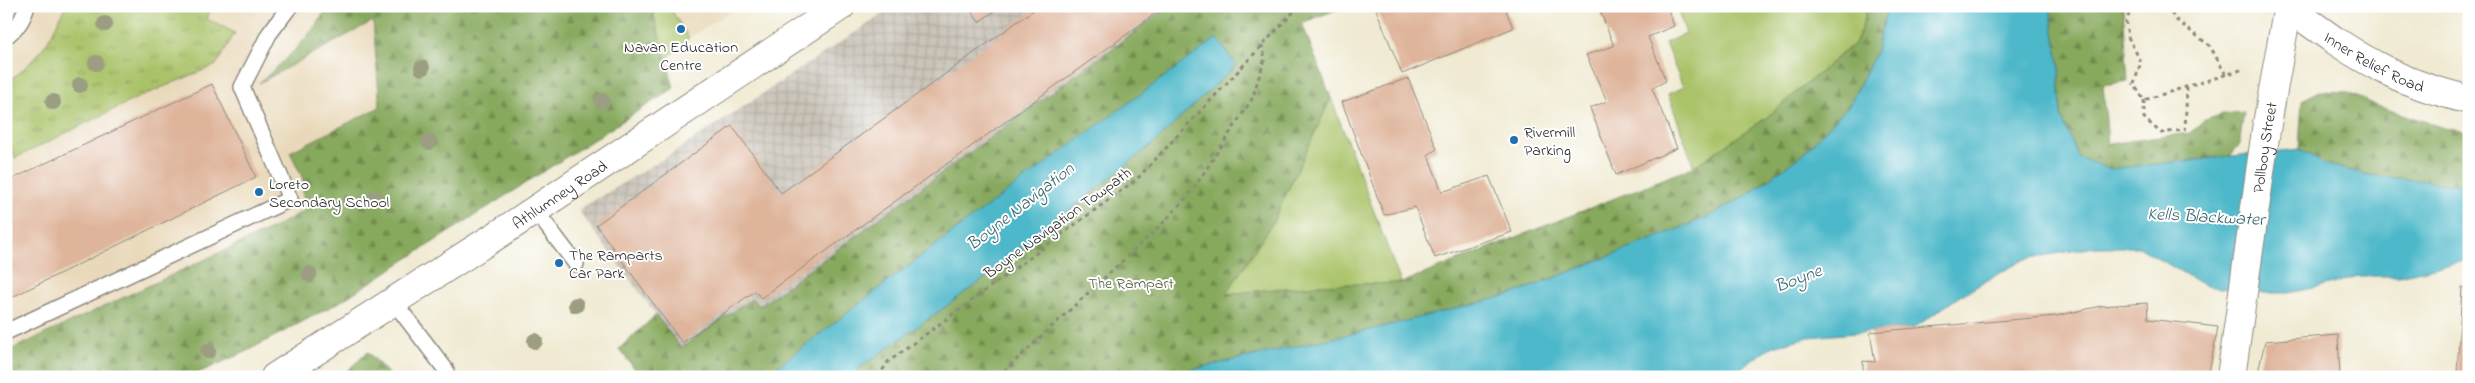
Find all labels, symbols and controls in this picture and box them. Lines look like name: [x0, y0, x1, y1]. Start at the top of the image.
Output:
marker: Navan Education Centre: [675, 23, 687, 35]
street label: Inner Relief Road: [2318, 26, 2427, 100]
place label: Navan Education Centre: [624, 36, 738, 78]
street label: Pollboy Street: [2247, 100, 2285, 195]
place label: Rivermill Parking: [1524, 121, 1575, 163]
marker: Rivermill Parking: [1508, 134, 1520, 146]
street label: Athlumney Road: [508, 155, 613, 236]
water label: Boyne Navigation: [962, 157, 1081, 258]
street label: Boyne Navigation Towpath: [979, 162, 1137, 286]
place label: Loreto Secondary School: [269, 173, 389, 215]
marker: Loreto Secondary School: [253, 186, 265, 198]
water label: Kells Blackwater: [2147, 202, 2268, 234]
place label: The Ramparts Car Park: [569, 244, 663, 286]
marker: The Ramparts Car Park: [553, 257, 565, 269]
water label: Boyne: [1771, 259, 1827, 301]
park label: The Rampart: [1088, 272, 1174, 296]

